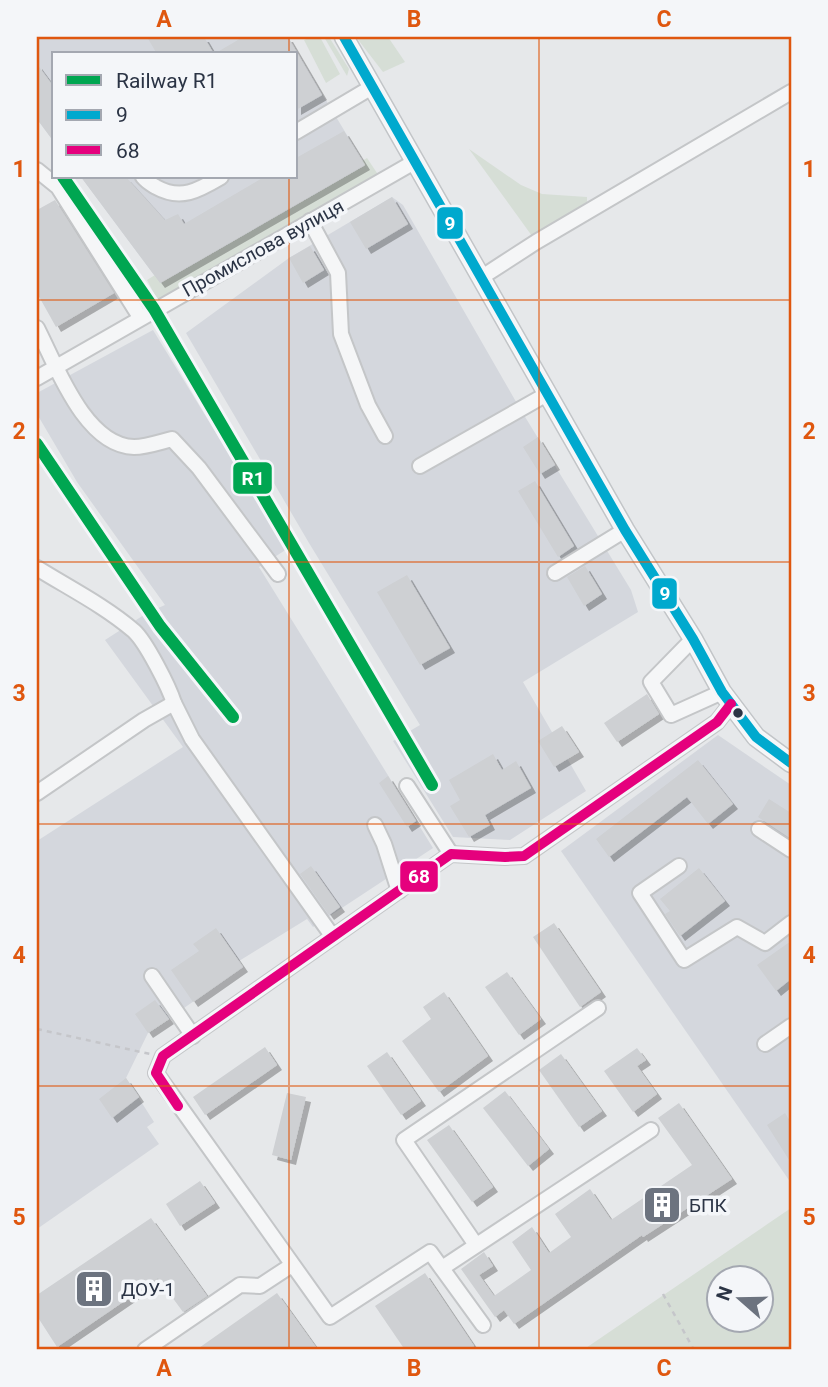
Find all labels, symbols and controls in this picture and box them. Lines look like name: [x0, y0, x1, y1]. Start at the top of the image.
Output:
text: A: [156, 6, 172, 33]
text: B: [407, 6, 421, 33]
text: C: [656, 6, 672, 33]
legend: [52, 52, 298, 178]
text: Railway R1: [116, 69, 218, 93]
text: 9: [116, 103, 128, 127]
text: 68: [116, 139, 140, 163]
text: 1: [12, 156, 26, 183]
text: 1: [802, 156, 816, 183]
street label: Промислова вулиця: [178, 194, 348, 302]
line badge: 9: [436, 206, 464, 240]
text: 9: [445, 212, 455, 235]
text: 2: [12, 418, 26, 445]
text: 2: [802, 418, 816, 445]
line badge: R1: [232, 461, 273, 495]
text: R1: [241, 467, 265, 490]
line badge: 9: [651, 577, 678, 610]
text: 9: [660, 582, 670, 605]
text: 3: [12, 680, 26, 707]
text: 3: [802, 680, 816, 707]
unlabelled marker: [731, 706, 745, 720]
line badge: 68: [399, 860, 439, 893]
text: 68: [408, 865, 430, 888]
text: 4: [12, 942, 26, 969]
text: 4: [802, 942, 816, 969]
building icon: БПК: [641, 1184, 683, 1226]
place label: БПК: [689, 1194, 728, 1217]
text: 5: [12, 1204, 26, 1231]
text: 5: [802, 1204, 816, 1231]
north arrow: [706, 1264, 776, 1334]
building icon: ДОУ-1: [73, 1268, 115, 1310]
place label: ДОУ-1: [121, 1278, 175, 1301]
text: N: [711, 1283, 738, 1304]
text: A: [156, 1355, 172, 1382]
text: B: [407, 1355, 421, 1382]
text: C: [656, 1355, 672, 1382]

